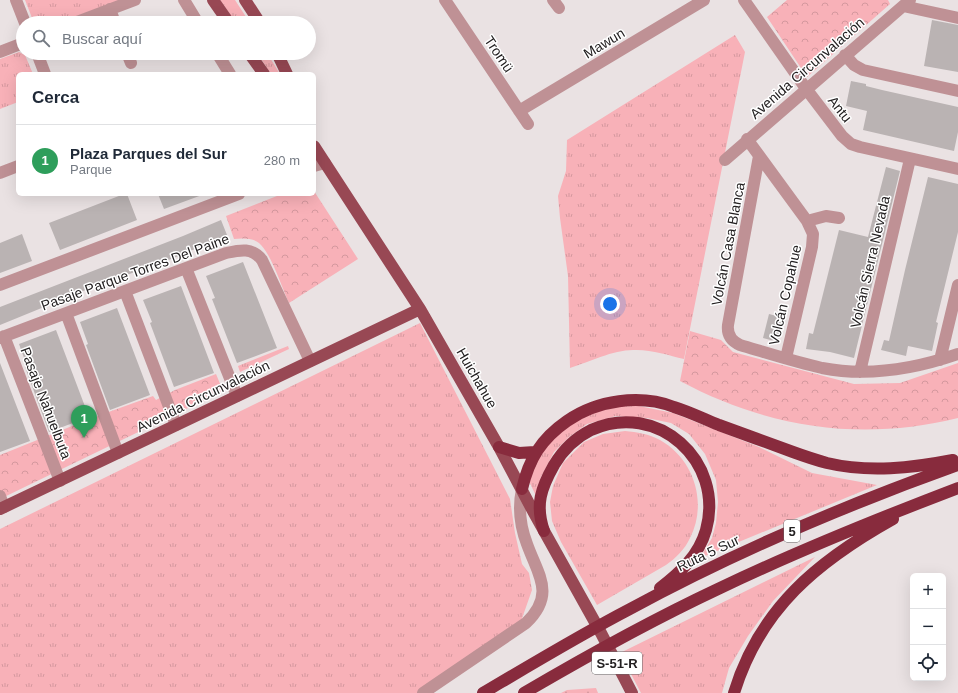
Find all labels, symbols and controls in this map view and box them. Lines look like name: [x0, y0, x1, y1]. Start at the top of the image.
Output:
street label: Avenida Circunvalación: [747, 14, 867, 122]
search box: [16, 16, 316, 60]
street label: Mawun: [581, 25, 627, 61]
icon: search: [30, 27, 52, 49]
text: Buscar aquí: [62, 30, 142, 47]
street label: Tromü: [481, 33, 517, 75]
text: Cerca: [32, 88, 79, 107]
street label: Antu: [825, 93, 855, 125]
text: Plaza Parques del Sur: [70, 145, 227, 162]
text: 1: [41, 153, 49, 168]
text: 280 m: [264, 153, 300, 168]
text: Parque: [70, 162, 112, 177]
street label: Volcán Casa Blanca: [708, 181, 748, 307]
street label: Volcán Sierra Nevada: [847, 194, 893, 330]
street label: Pasaje Parque Torres Del Paine: [39, 230, 231, 314]
street label: Volcán Copahue: [766, 243, 804, 347]
your location: [600, 294, 620, 314]
street label: Pasaje Nahuelbuta: [17, 345, 75, 461]
street label: Huichahue: [453, 345, 501, 411]
street label: Avenida Circunvalación: [134, 357, 272, 435]
pin: 1: [71, 405, 97, 438]
road number: 5: [784, 520, 800, 542]
street label: Ruta 5 Sur: [674, 531, 742, 574]
map controls: [910, 573, 946, 681]
button: +: [910, 573, 946, 609]
button: −: [910, 609, 946, 645]
button: locate: [910, 645, 946, 681]
road number: S-51-R: [592, 652, 642, 674]

